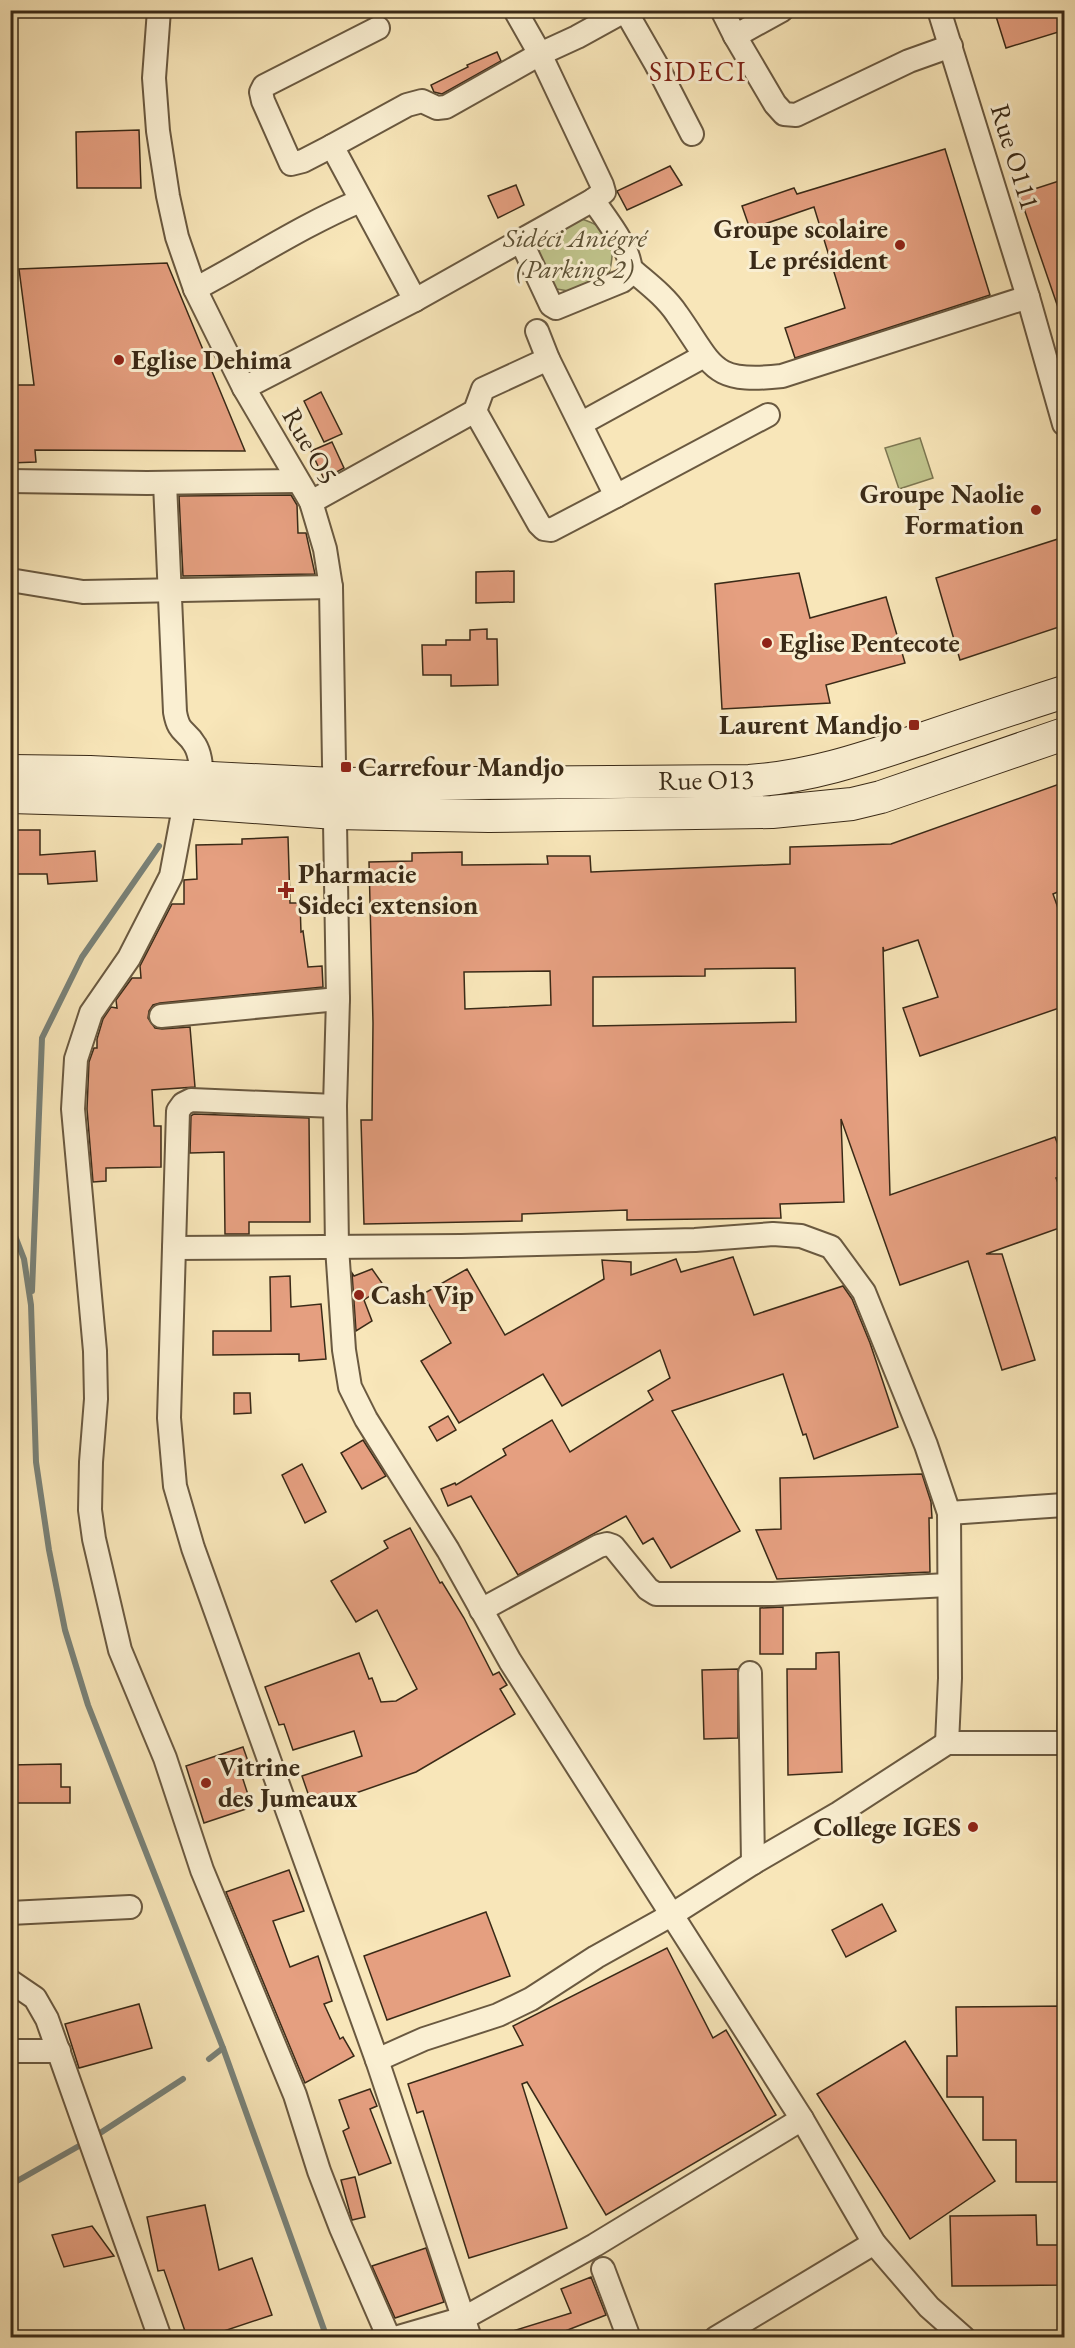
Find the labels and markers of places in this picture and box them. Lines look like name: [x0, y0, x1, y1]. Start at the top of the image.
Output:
place label: Groupe scolaire Le président: [714, 211, 888, 277]
marker: Groupe scolaire Le président: [893, 238, 907, 252]
place label: Eglise Dehima: [131, 342, 292, 377]
marker: Eglise Dehima: [112, 353, 126, 367]
place label: Groupe Naolie Formation: [860, 476, 1024, 542]
marker: Groupe Naolie Formation: [1029, 503, 1043, 517]
place label: Eglise Pentecote: [779, 625, 960, 660]
marker: Eglise Pentecote: [760, 636, 774, 650]
place label: Laurent Mandjo: [719, 707, 902, 742]
marker: Laurent Mandjo: [907, 718, 921, 732]
place label: Carrefour Mandjo: [358, 749, 564, 784]
marker: Carrefour Mandjo: [339, 760, 353, 774]
place label: Pharmacie Sideci extension: [298, 856, 478, 922]
marker: Pharmacie Sideci extension: [279, 883, 293, 897]
place label: Cash Vip: [371, 1277, 474, 1312]
marker: Cash Vip: [352, 1288, 366, 1302]
place label: Vitrine des Jumeaux: [218, 1749, 358, 1815]
marker: Vitrine des Jumeaux: [199, 1776, 213, 1790]
place label: College IGES: [813, 1809, 961, 1844]
marker: College IGES: [966, 1820, 980, 1834]

